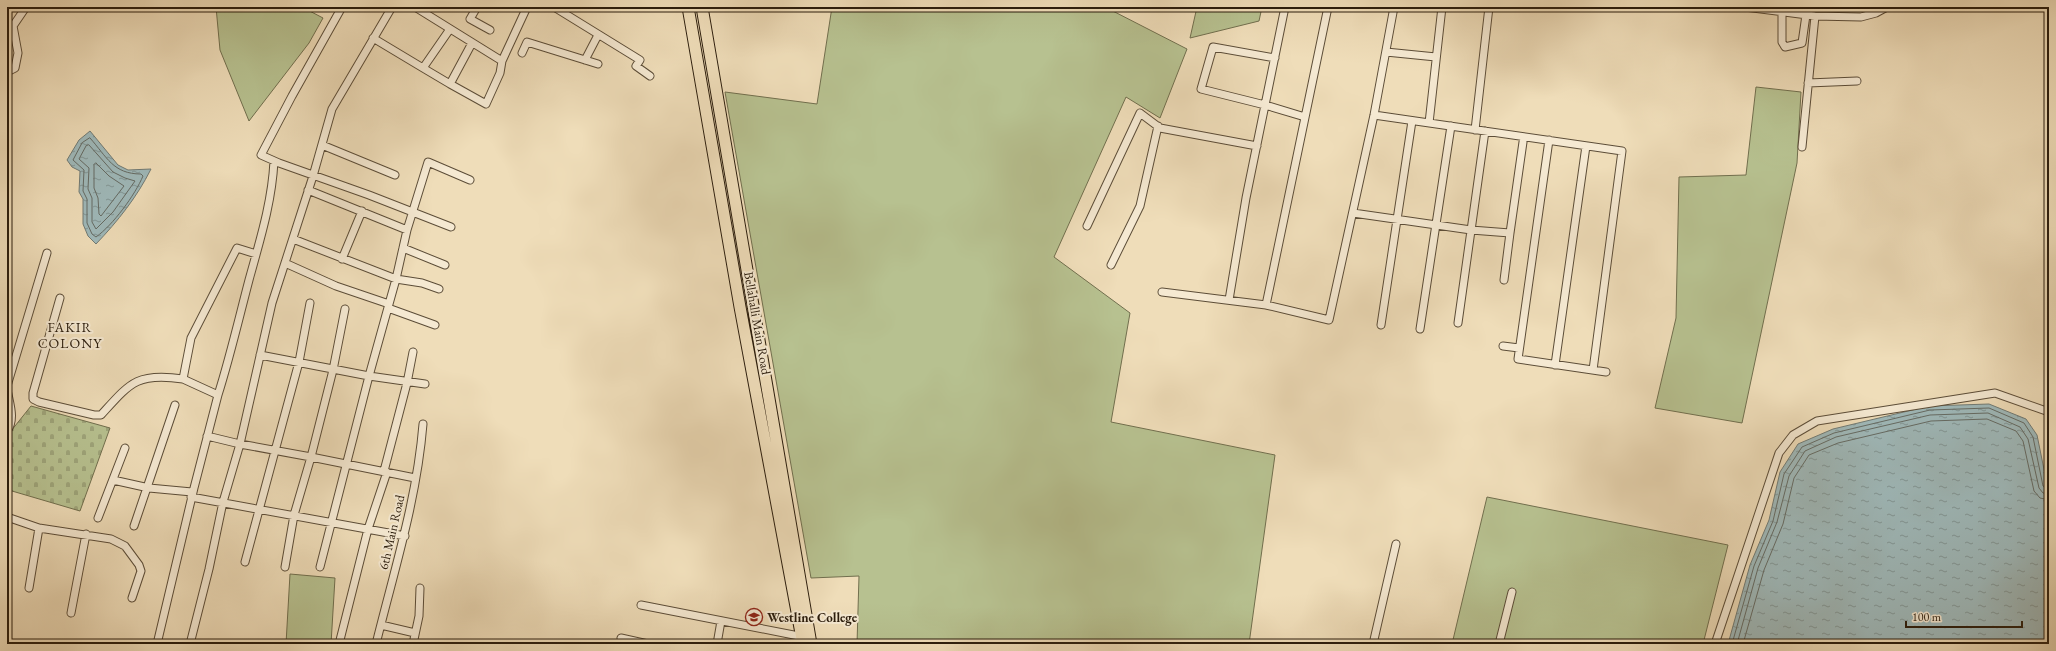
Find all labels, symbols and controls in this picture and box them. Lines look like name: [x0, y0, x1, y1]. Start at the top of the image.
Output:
street label: Bellahalli Main Road: [740, 270, 775, 376]
district label: FAKIR COLONY: [38, 318, 102, 352]
street label: 6th Main Road: [375, 493, 408, 571]
scale bar: [1906, 603, 2022, 629]
school or university icon: Westline College: [744, 607, 764, 627]
place label: Westline College: [767, 609, 858, 626]
text: 100 m: [1912, 609, 1942, 625]

